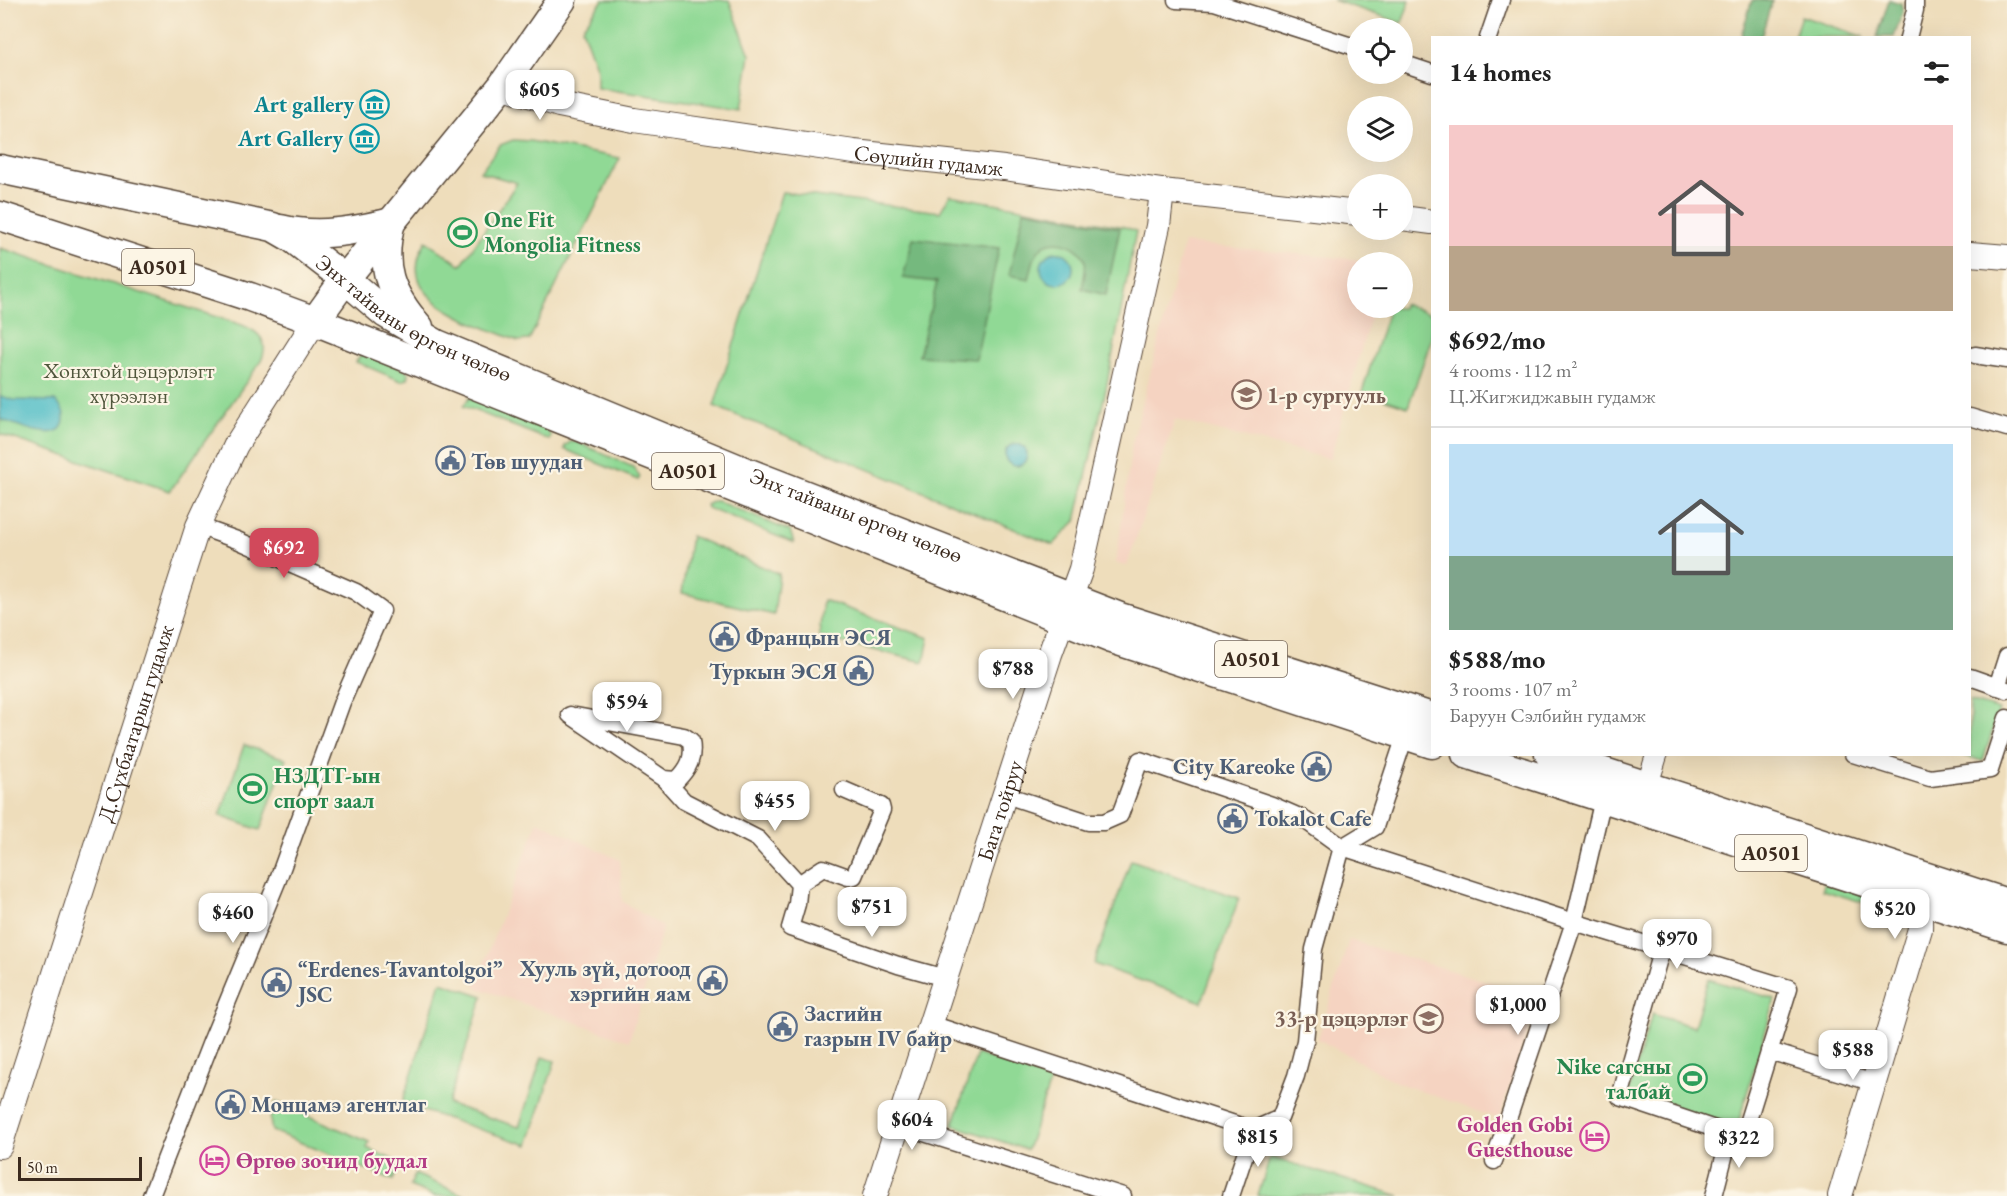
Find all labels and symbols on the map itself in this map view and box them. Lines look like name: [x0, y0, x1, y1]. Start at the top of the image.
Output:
pin: $605: [504, 70, 576, 121]
museum icon: Art gallery: [359, 88, 391, 120]
place label: Art gallery: [253, 90, 354, 119]
museum icon: Art Gallery: [348, 122, 380, 154]
place label: Art Gallery: [237, 124, 343, 153]
street label: Сөүлийн гудамж: [853, 138, 1005, 183]
place label: One Fit Mongolia Fitness: [484, 205, 641, 259]
sports icon: One Fit Mongolia Fitness: [447, 216, 479, 248]
street label: Энх тайваны өргөн чөлөө: [310, 248, 516, 388]
road number: A0501: [122, 249, 194, 285]
park label: Хонхтой цэцэрлэгт хүрээлэн: [42, 356, 215, 410]
school or university icon: 1-р сургууль: [1230, 379, 1262, 411]
place label: 1-р сургууль: [1267, 381, 1386, 410]
public building icon: Төв шуудан: [434, 445, 466, 477]
place label: Төв шуудан: [471, 447, 583, 476]
road number: A0501: [652, 453, 724, 489]
street label: Энх тайваны өргөн чөлөө: [746, 461, 967, 570]
pin: $692: [248, 528, 320, 579]
street label: Д.Сүхбаатарын гудамж: [90, 620, 181, 826]
public building icon: Францын ЭСЯ: [709, 621, 741, 653]
place label: Францын ЭСЯ: [746, 623, 891, 652]
road number: A0501: [1215, 641, 1287, 677]
pin: $788: [977, 649, 1049, 700]
public building icon: Туркын ЭСЯ: [842, 655, 874, 687]
place label: Туркын ЭСЯ: [709, 657, 837, 686]
pin: $594: [591, 682, 663, 733]
public building icon: City Kareoke: [1300, 750, 1332, 782]
place label: City Kareoke: [1173, 752, 1295, 781]
street label: Бага тойруу: [970, 756, 1030, 865]
place label: НЗДТГ-ын спорт заал: [274, 761, 381, 815]
sports icon: НЗДТГ-ын спорт заал: [237, 772, 269, 804]
pin: $455: [739, 781, 811, 832]
public building icon: Tokalot Cafe: [1217, 802, 1249, 834]
place label: Tokalot Cafe: [1254, 804, 1371, 833]
road number: A0501: [1735, 835, 1807, 871]
pin: $751: [836, 887, 908, 938]
pin: $520: [1859, 889, 1931, 940]
pin: $460: [197, 893, 269, 944]
pin: $970: [1641, 919, 1713, 970]
place label: Хууль зүй, дотоод хэргийн яам: [519, 954, 691, 1008]
place label: “Erdenes-Tavantolgoi” JSC: [296, 955, 503, 1009]
public building icon: Хууль зүй, дотоод хэргийн яам: [696, 965, 728, 997]
public building icon: “Erdenes-Tavantolgoi” JSC: [261, 966, 293, 998]
pin: $1,000: [1469, 985, 1567, 1036]
place label: Засгийн газрын IV байр: [804, 999, 952, 1053]
school or university icon: 33-р цэцэрлэг: [1413, 1002, 1445, 1034]
place label: 33-р цэцэрлэг: [1274, 1004, 1408, 1033]
public building icon: Засгийн газрын IV байр: [767, 1010, 799, 1042]
pin: $588: [1817, 1030, 1889, 1081]
place label: Nike сагсны талбай: [1557, 1052, 1671, 1106]
sports icon: Nike сагсны талбай: [1676, 1063, 1708, 1095]
public building icon: Монцамэ агентлаг: [214, 1088, 246, 1120]
place label: Монцамэ агентлаг: [251, 1090, 427, 1119]
pin: $604: [876, 1100, 948, 1151]
place label: Golden Gobi Guesthouse: [1457, 1110, 1574, 1164]
pin: $815: [1222, 1117, 1294, 1168]
pin: $322: [1703, 1118, 1775, 1169]
hotel icon: Golden Gobi Guesthouse: [1578, 1121, 1610, 1153]
hotel icon: Өргөө зочид буудал: [199, 1144, 231, 1176]
place label: Өргөө зочид буудал: [236, 1146, 428, 1175]
scale bar: [18, 1154, 142, 1182]

